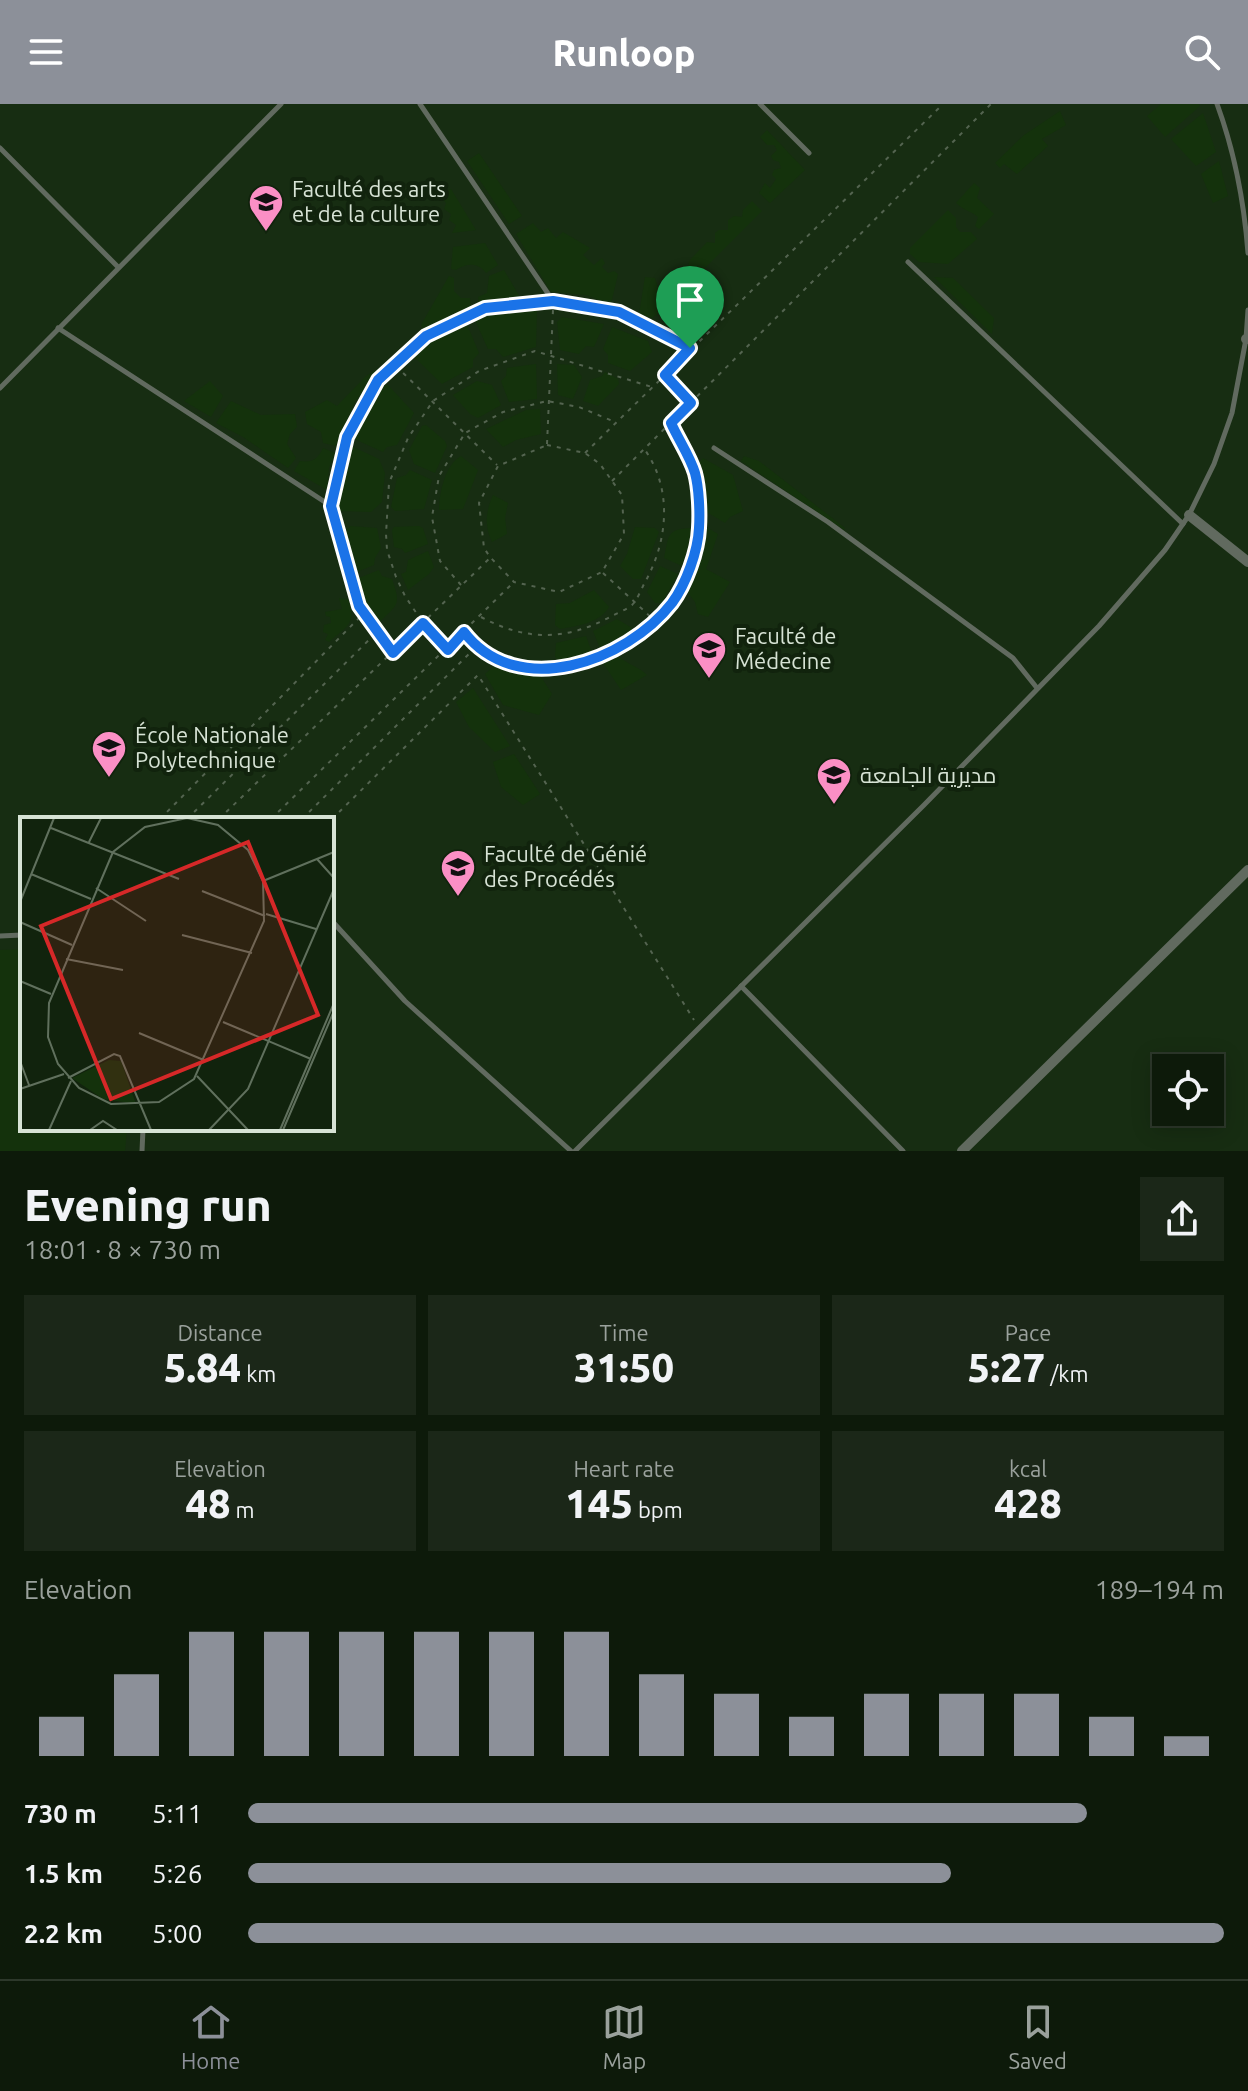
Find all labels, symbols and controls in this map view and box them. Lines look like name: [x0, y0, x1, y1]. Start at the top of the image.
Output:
icon: menu: [24, 30, 68, 74]
icon: search: [1180, 30, 1224, 74]
text: Runloop: [553, 32, 695, 73]
place label: Faculté des arts et de la culture: [292, 176, 446, 226]
school or university icon: Faculté des arts et de la culture: [247, 183, 285, 233]
pin: [656, 266, 724, 348]
icon: arrive: [668, 278, 712, 322]
place label: Faculté de Médecine: [735, 623, 836, 673]
school or university icon: Faculté de Médecine: [690, 630, 728, 680]
place label: École Nationale Polytechnique: [135, 721, 289, 772]
school or university icon: École Nationale Polytechnique: [90, 729, 128, 779]
school or university icon: مديرية الجامعة: [815, 756, 853, 806]
place label: مديرية الجامعة: [860, 762, 996, 788]
inset map: [20, 817, 334, 1131]
place label: Faculté de Génié des Procédés: [484, 841, 647, 891]
school or university icon: Faculté de Génié des Procédés: [439, 848, 477, 898]
map controls: [1152, 1054, 1224, 1126]
button: locate: [1152, 1054, 1224, 1126]
button: share: [1140, 1177, 1224, 1261]
text: Evening run: [24, 1180, 272, 1229]
text: 18:01 · 8 × 730 m: [24, 1235, 221, 1264]
text: Distance: [177, 1320, 263, 1345]
text: Time: [599, 1320, 649, 1345]
text: Pace: [1005, 1320, 1051, 1345]
text: 5.84: [164, 1345, 241, 1390]
text: 31:50: [574, 1345, 674, 1390]
text: 5:27: [968, 1345, 1045, 1390]
text: km: [241, 1361, 276, 1386]
text: /km: [1045, 1361, 1088, 1386]
text: Elevation: [174, 1456, 266, 1481]
text: Heart rate: [573, 1456, 675, 1481]
text: kcal: [1009, 1456, 1047, 1481]
text: 48: [185, 1481, 231, 1526]
text: 145: [565, 1481, 633, 1526]
text: 428: [994, 1481, 1062, 1526]
text: m: [231, 1497, 255, 1522]
text: bpm: [633, 1497, 683, 1522]
text: Elevation: [24, 1575, 132, 1604]
text: 189–194 m: [1095, 1575, 1224, 1604]
text: 730 m: [24, 1799, 97, 1828]
text: 5:11: [152, 1799, 202, 1828]
text: 1.5 km: [24, 1859, 103, 1888]
text: 5:26: [152, 1859, 202, 1888]
text: 2.2 km: [24, 1919, 103, 1948]
text: 5:00: [152, 1919, 202, 1948]
tab: Home: [181, 2000, 240, 2073]
tab: Map: [602, 2000, 646, 2073]
tab: Saved: [1008, 2000, 1067, 2073]

